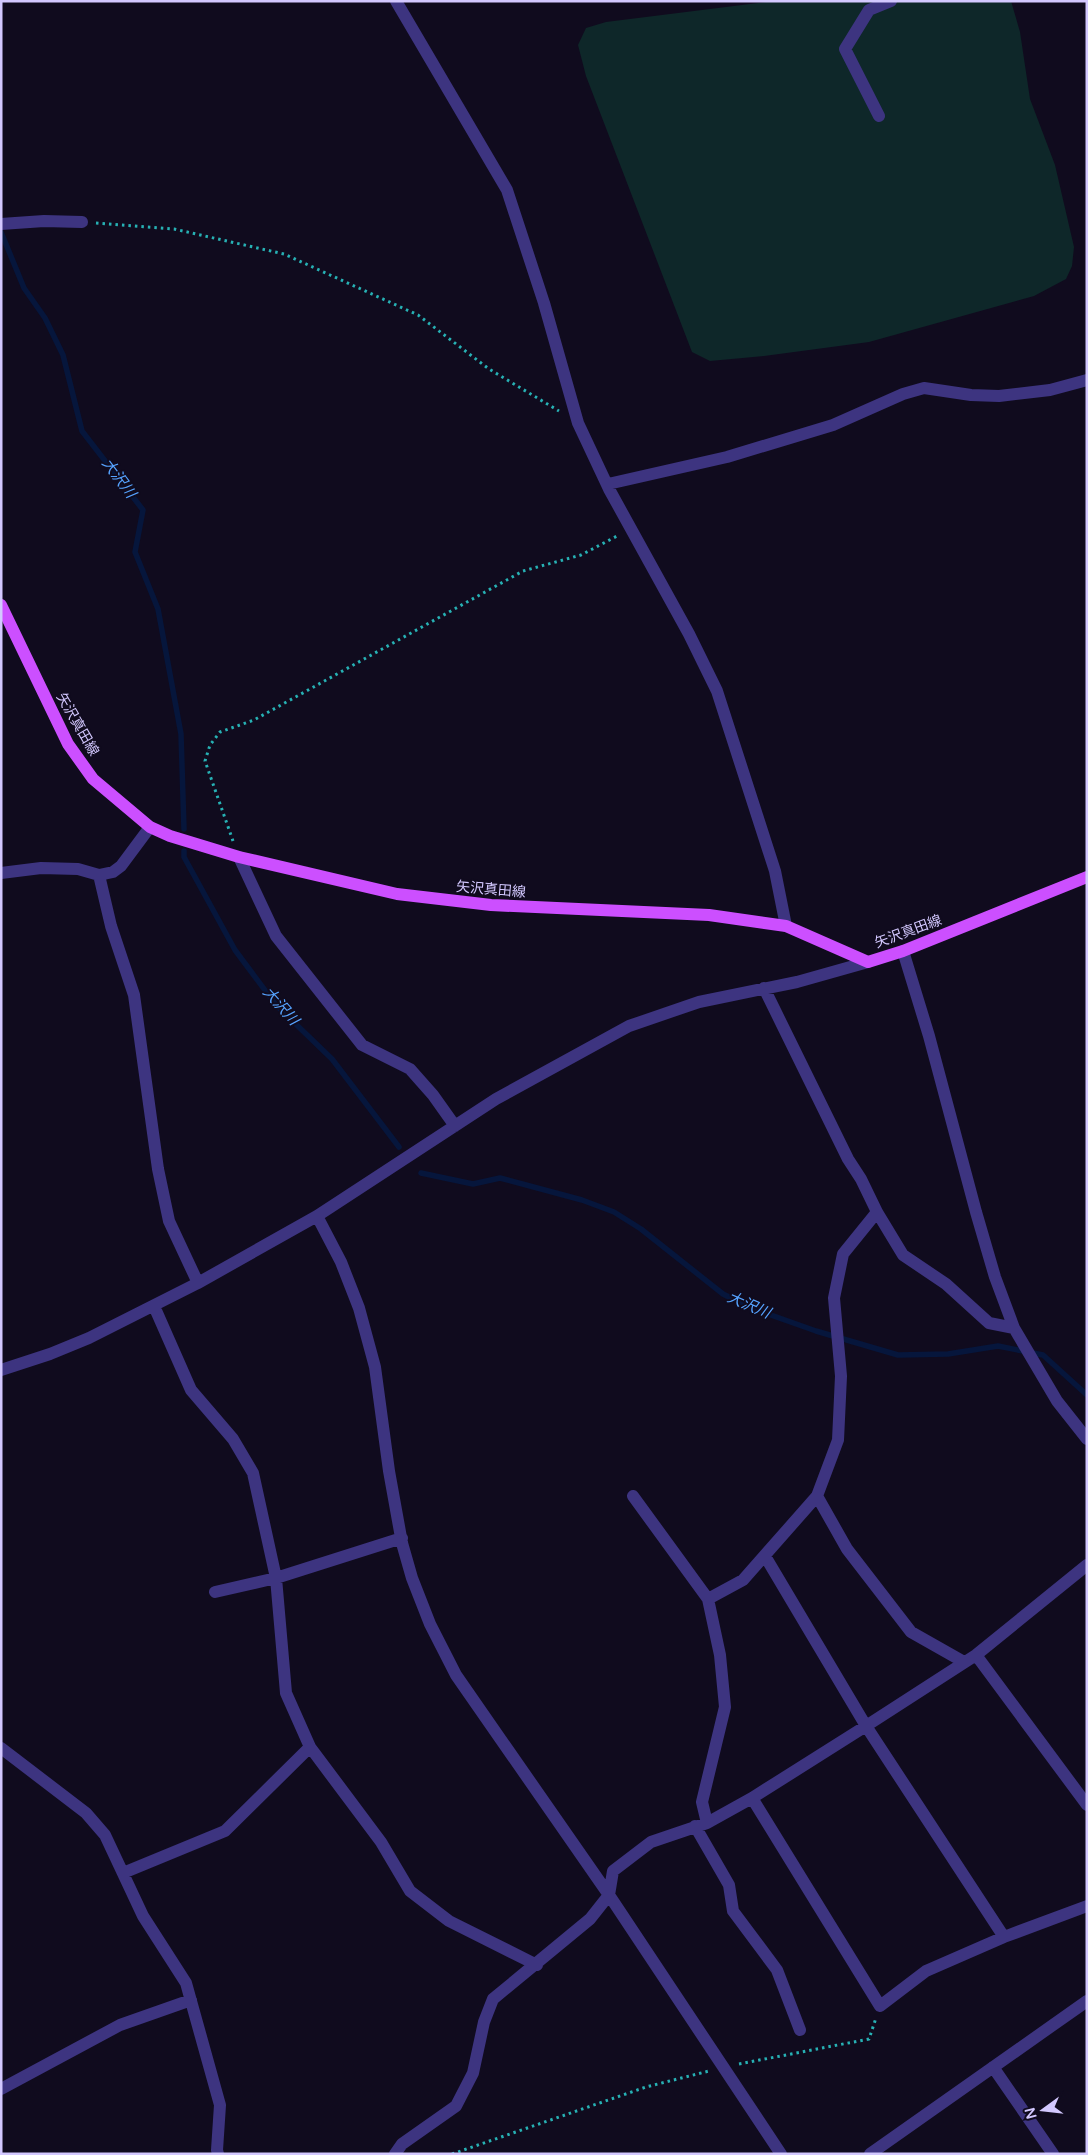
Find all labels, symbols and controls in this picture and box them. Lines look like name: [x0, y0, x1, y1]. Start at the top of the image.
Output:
water label: 大沢川: [98, 455, 141, 503]
street label: 矢沢真田線: [53, 690, 102, 759]
street label: 矢沢真田線: [455, 878, 527, 901]
street label: 矢沢真田線: [872, 912, 944, 951]
water label: 大沢川: [259, 983, 304, 1030]
water label: 大沢川: [725, 1288, 775, 1323]
north arrow: [1018, 2085, 1068, 2135]
text: N: [1021, 2106, 1041, 2121]

